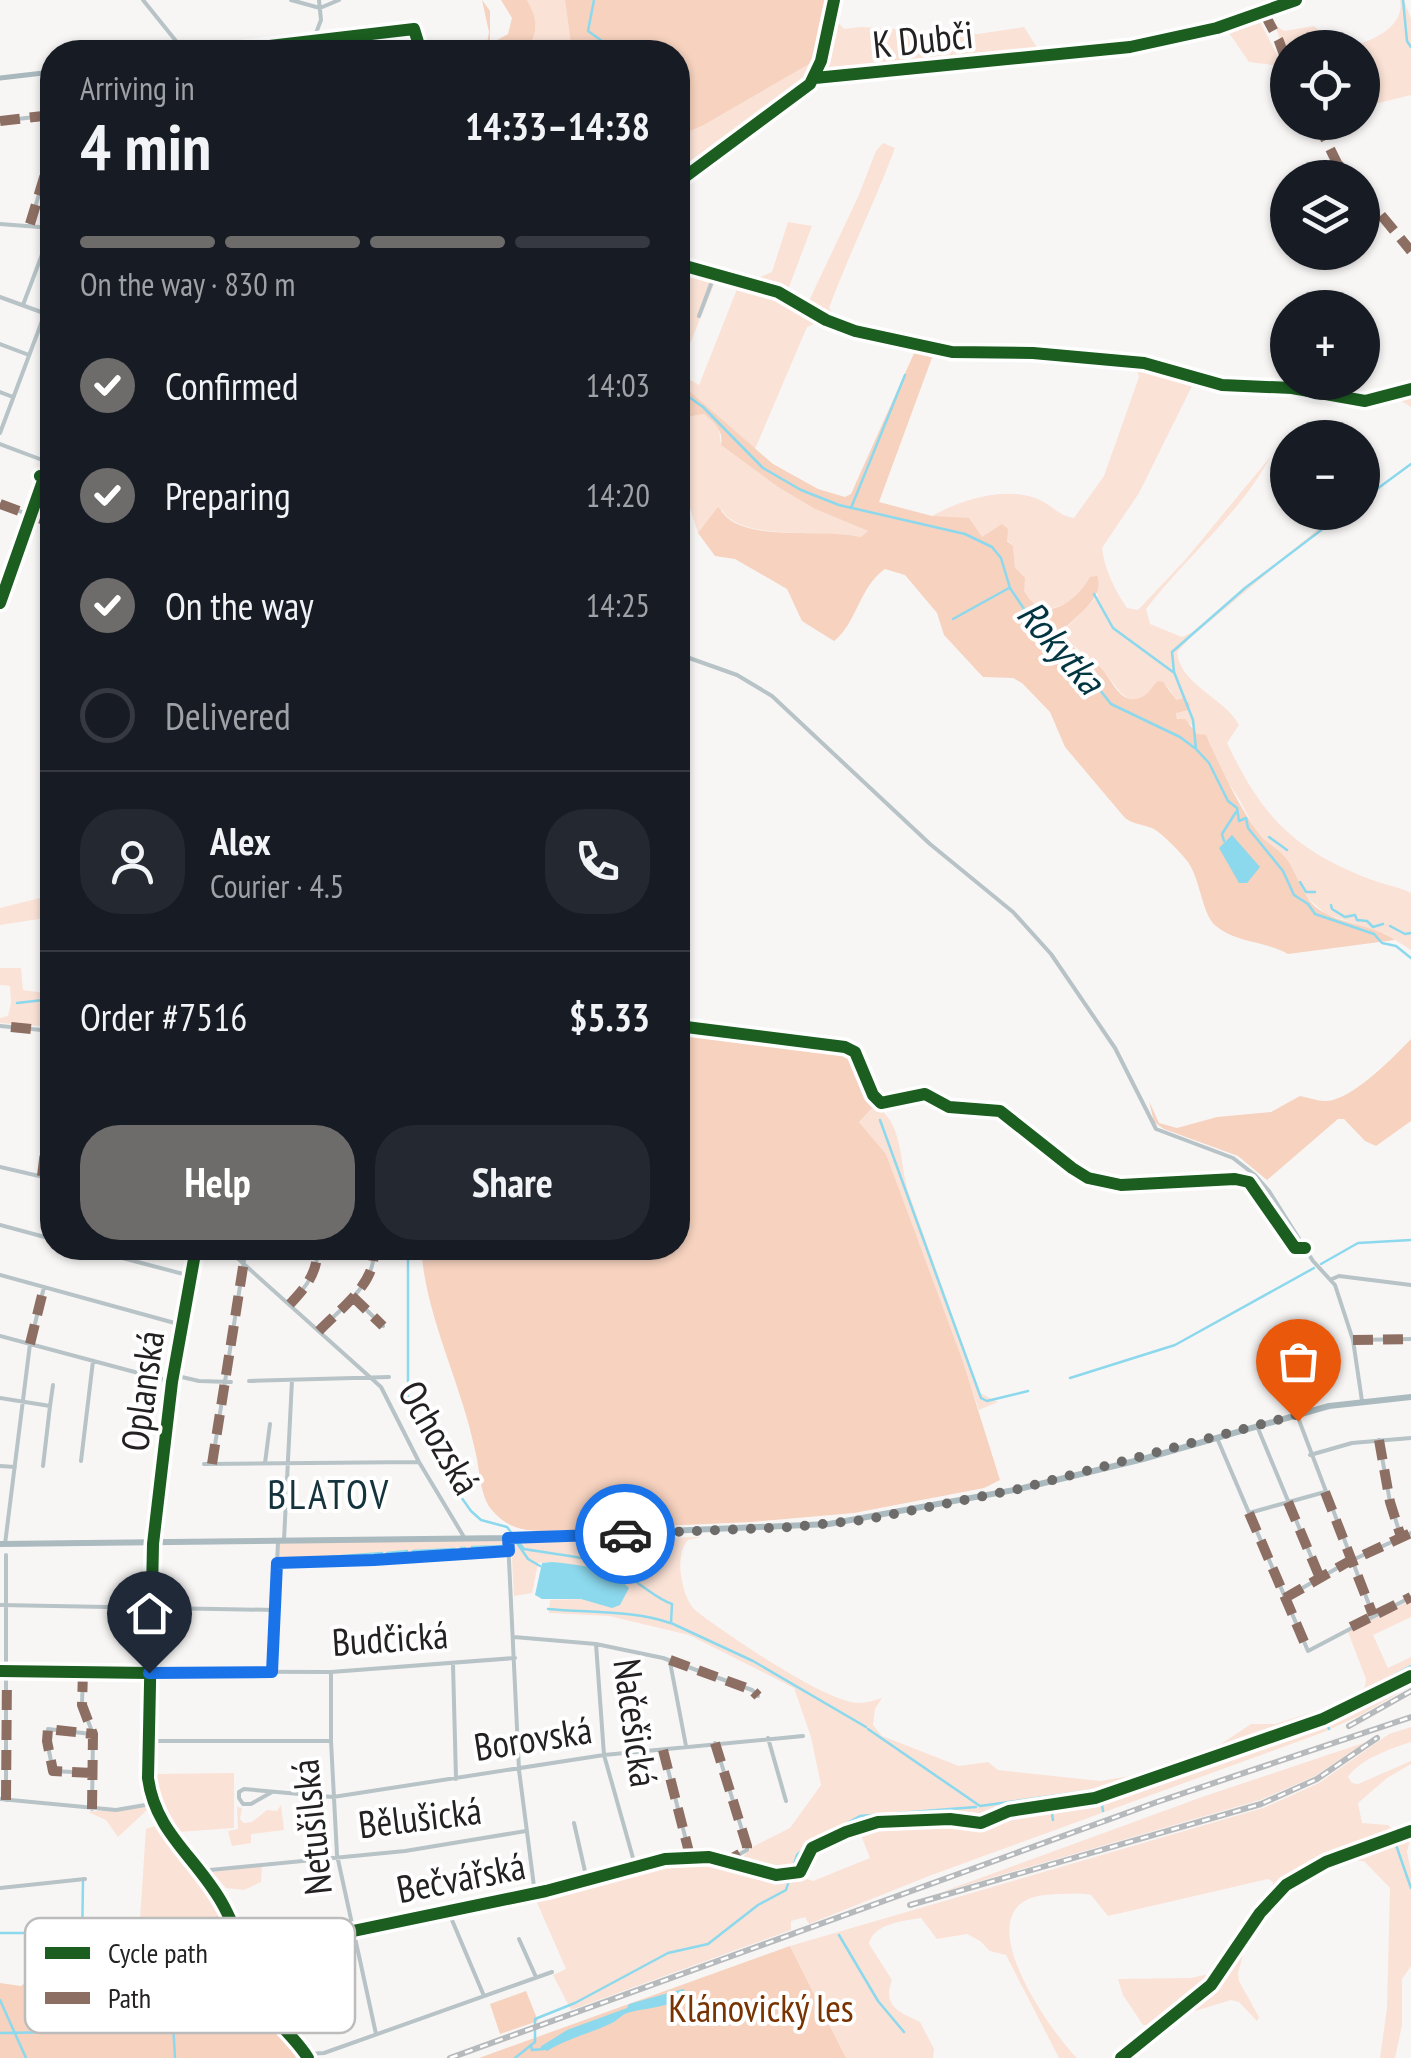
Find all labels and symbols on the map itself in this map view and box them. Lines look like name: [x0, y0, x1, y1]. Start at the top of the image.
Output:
street label: K Dubči: [870, 9, 975, 68]
water label: Rokytka: [1007, 589, 1118, 706]
pin: [1256, 1319, 1341, 1422]
street label: Oplanská: [109, 1328, 174, 1454]
street label: Ochozská: [388, 1372, 492, 1503]
district label: BLATOV: [267, 1468, 391, 1520]
courier: [575, 1484, 675, 1584]
pin: [107, 1571, 192, 1674]
street label: Budčická: [330, 1609, 450, 1666]
street label: Načešická: [603, 1656, 670, 1790]
street label: Borovská: [471, 1704, 595, 1771]
street label: Netušilská: [279, 1757, 342, 1897]
street label: Bělušická: [356, 1785, 484, 1848]
street label: Bečvářská: [392, 1840, 529, 1913]
legend: [25, 1918, 355, 2033]
text: Cycle path: [108, 1934, 208, 1971]
text: Path: [108, 1979, 151, 2016]
park label: Klánovický les: [668, 1983, 854, 2032]

